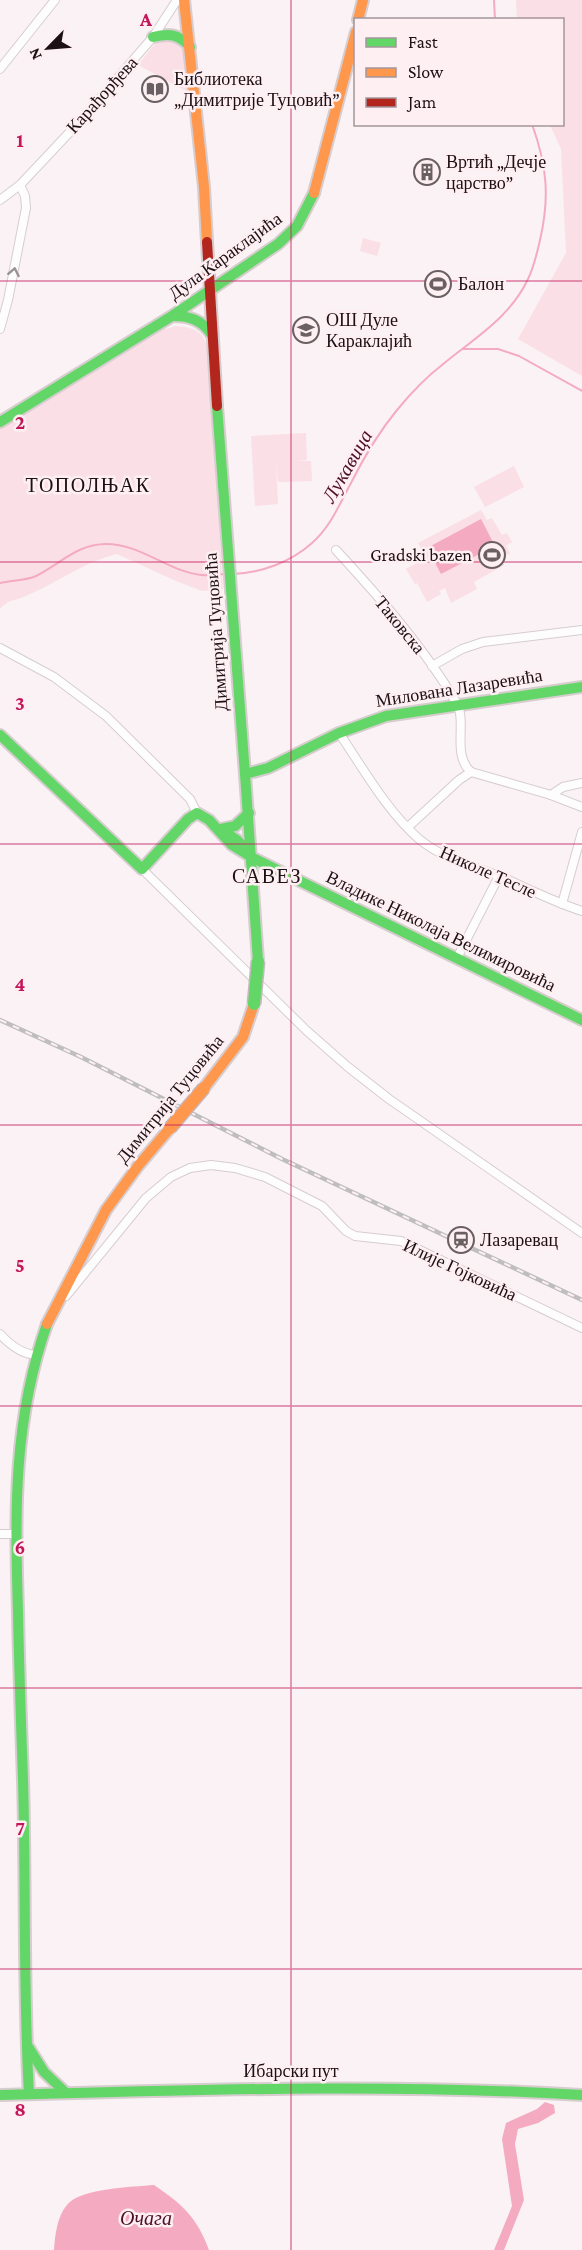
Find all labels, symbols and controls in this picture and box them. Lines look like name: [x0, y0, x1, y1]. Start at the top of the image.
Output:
text: A: [139, 8, 153, 30]
north arrow: [18, 18, 78, 78]
legend: [354, 18, 564, 126]
text: Fast: [408, 32, 439, 52]
text: N: [25, 46, 45, 63]
street label: Карађорђева: [62, 52, 142, 138]
text: Slow: [408, 62, 444, 82]
place label: Библиотека „Димитрије Туцовић”: [174, 69, 340, 110]
library icon: Библиотека „Димитрије Туцовић”: [140, 74, 170, 104]
text: Jam: [406, 92, 437, 112]
text: 1: [16, 129, 24, 151]
place label: Вртић „Дечје царство”: [446, 152, 546, 193]
building icon: Вртић „Дечје царство”: [412, 157, 442, 187]
street label: Дула Караклајића: [165, 208, 285, 304]
one-way arrow: [7, 267, 20, 277]
sports icon: Балон: [423, 269, 453, 299]
place label: Балон: [458, 274, 504, 294]
place label: ОШ Дуле Караклајић: [326, 310, 412, 351]
school or university icon: ОШ Дуле Караклајић: [291, 315, 321, 345]
text: 2: [15, 411, 25, 433]
water label: Лукавица: [317, 426, 377, 508]
district label: ТОПОЛЊАК: [25, 474, 151, 496]
sports icon: Gradski bazen: [477, 540, 507, 570]
place label: Gradski bazen: [370, 545, 472, 565]
street label: Димитрија Туцовића: [200, 552, 232, 712]
street label: Таковска: [371, 592, 429, 658]
street label: Милована Лазаревића: [374, 665, 544, 711]
text: 3: [15, 692, 25, 714]
street label: Николе Тесле: [437, 842, 539, 902]
district label: САВЕЗ: [232, 865, 302, 887]
street label: Владике Николаја Велимировића: [323, 867, 559, 995]
text: 4: [15, 973, 26, 995]
street label: Димитрија Туцовића: [112, 1031, 228, 1167]
station icon: Лазаревац: [446, 1225, 476, 1255]
place label: Лазаревац: [480, 1230, 559, 1250]
street label: Илије Гојковића: [400, 1235, 520, 1305]
text: 5: [15, 1254, 25, 1276]
text: 6: [15, 1536, 25, 1558]
text: 7: [15, 1817, 25, 1839]
street label: Ибарски пут: [243, 2061, 339, 2081]
text: 8: [14, 2098, 26, 2120]
water label: Очага: [120, 2207, 172, 2229]

